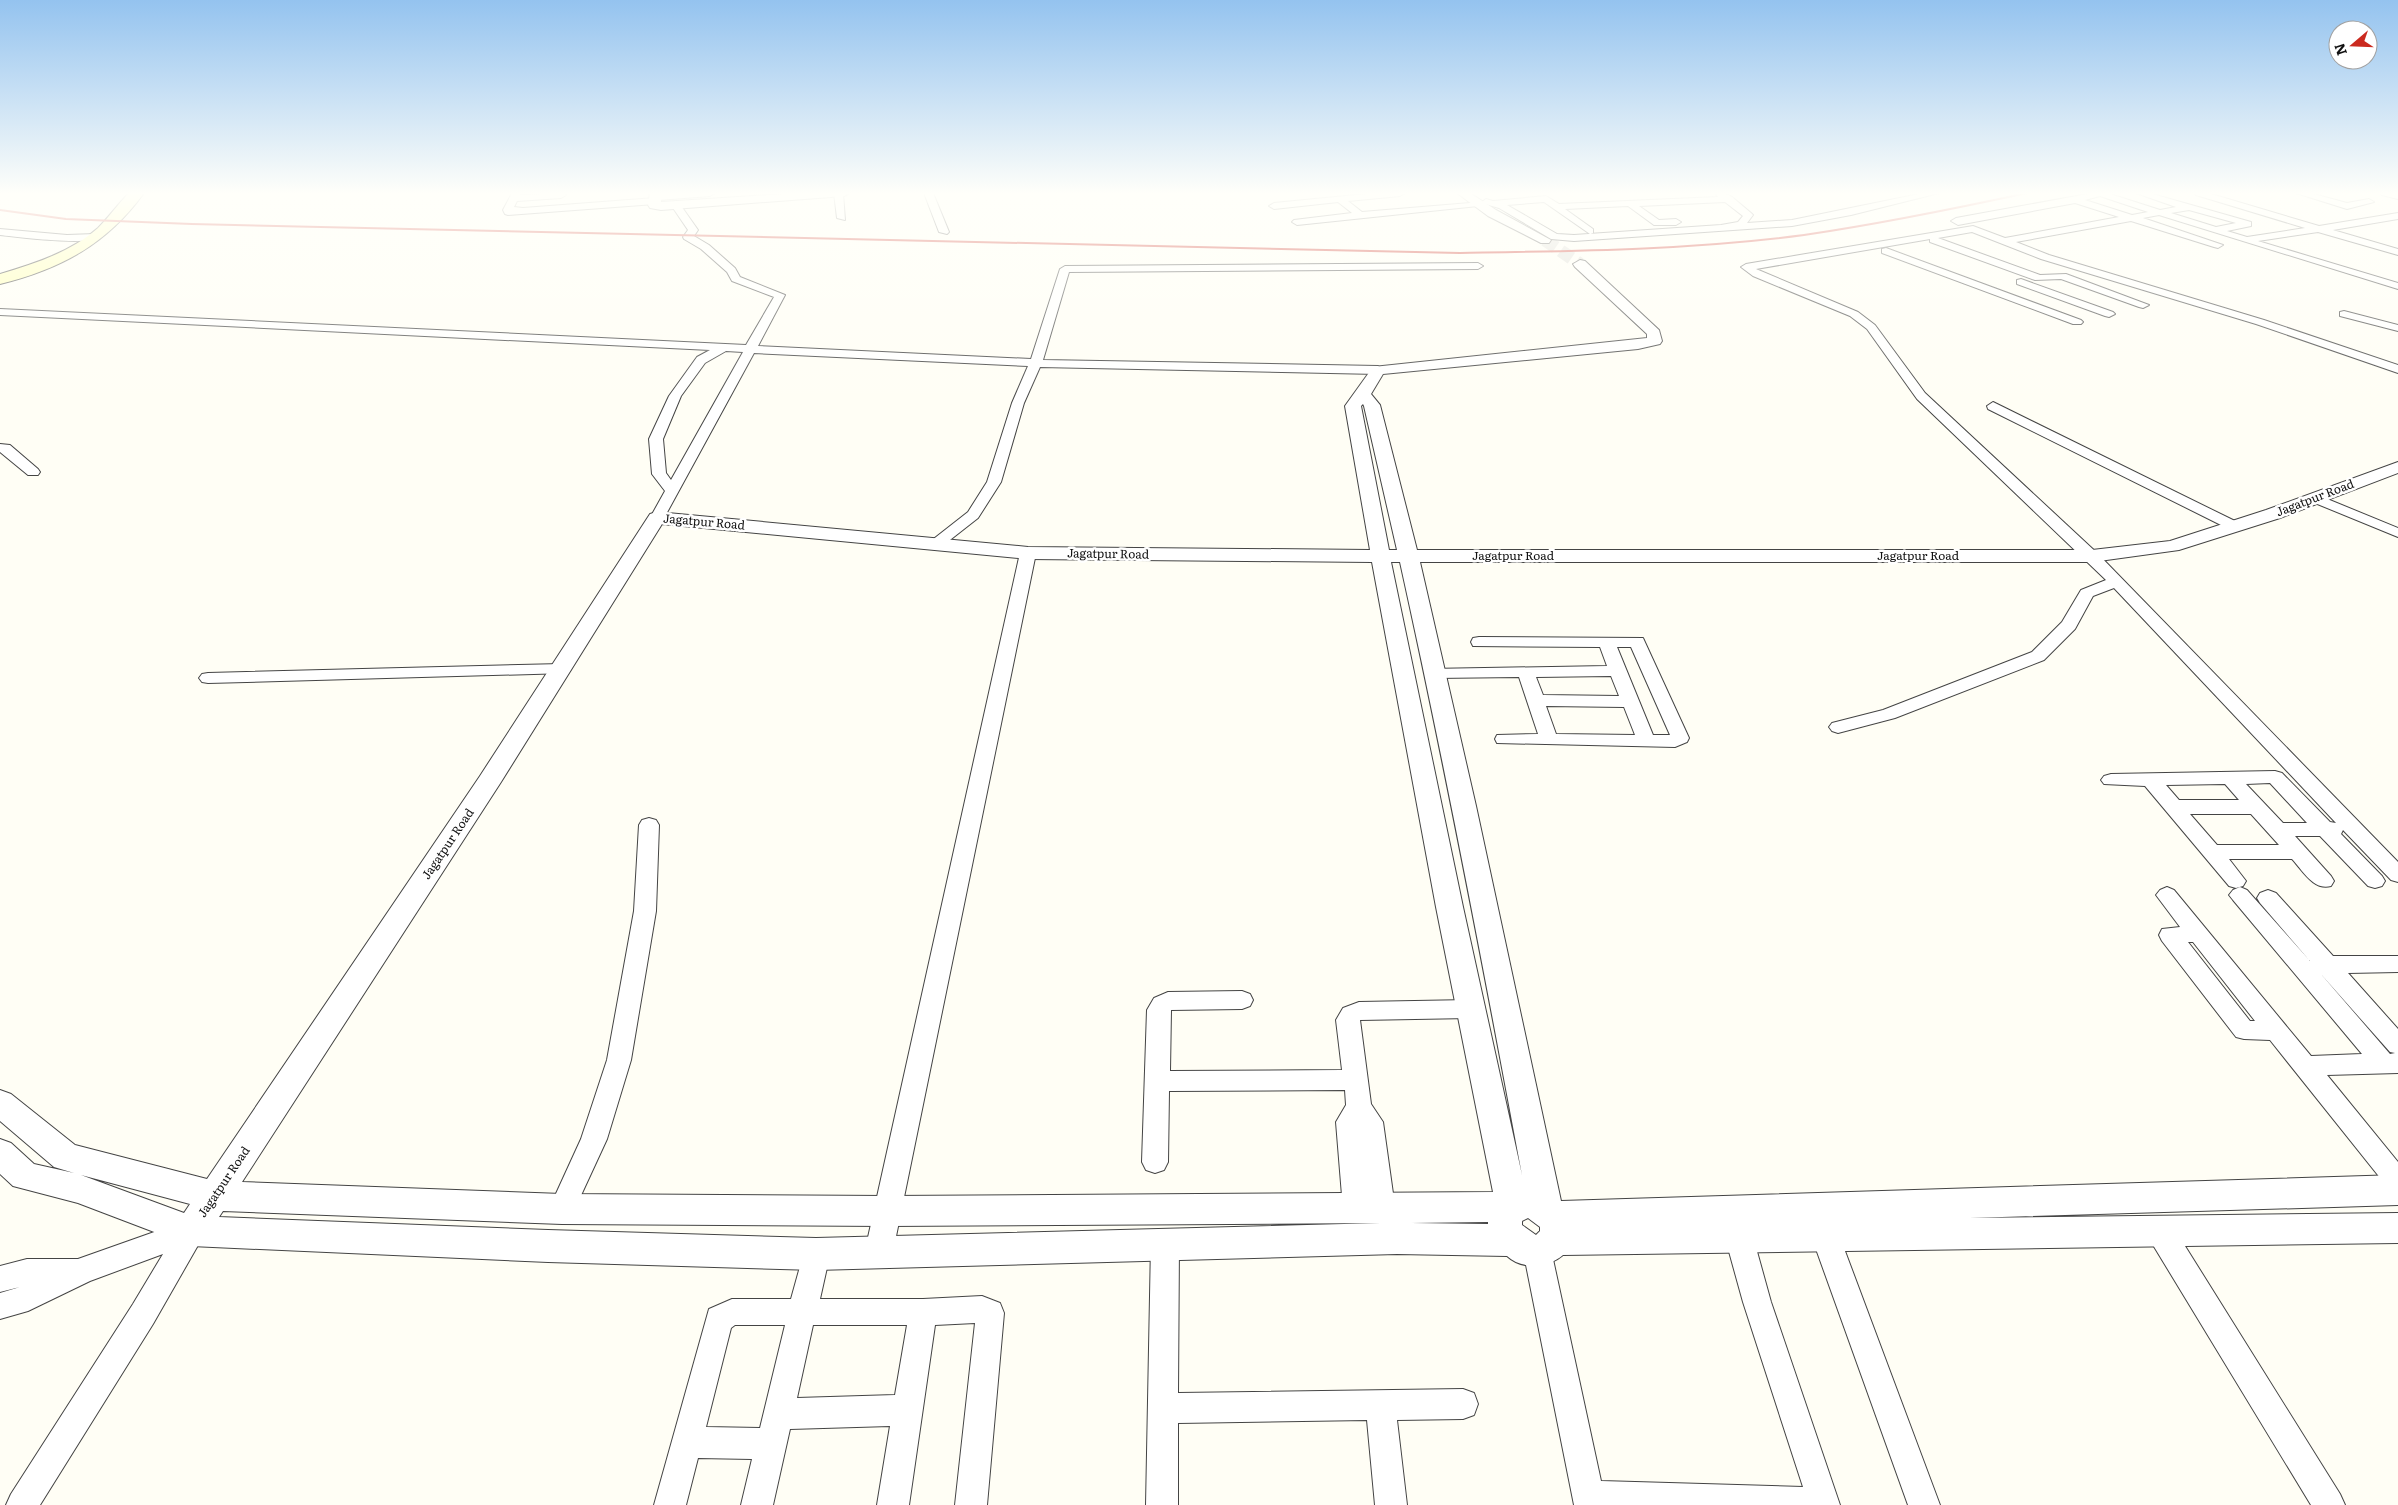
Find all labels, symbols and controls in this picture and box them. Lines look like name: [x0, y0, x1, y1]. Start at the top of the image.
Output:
north arrow: [2328, 20, 2378, 70]
text: N: [2328, 41, 2351, 58]
street label: Jagatpur Road: [2273, 474, 2357, 520]
street label: Jagatpur Road: [662, 508, 746, 534]
street label: Jagatpur Road: [1067, 543, 1150, 563]
street label: Jagatpur Road: [1472, 546, 1555, 564]
street label: Jagatpur Road: [1877, 546, 1960, 564]
street label: Jagatpur Road: [417, 804, 478, 883]
street label: Jagatpur Road: [193, 1142, 254, 1221]

